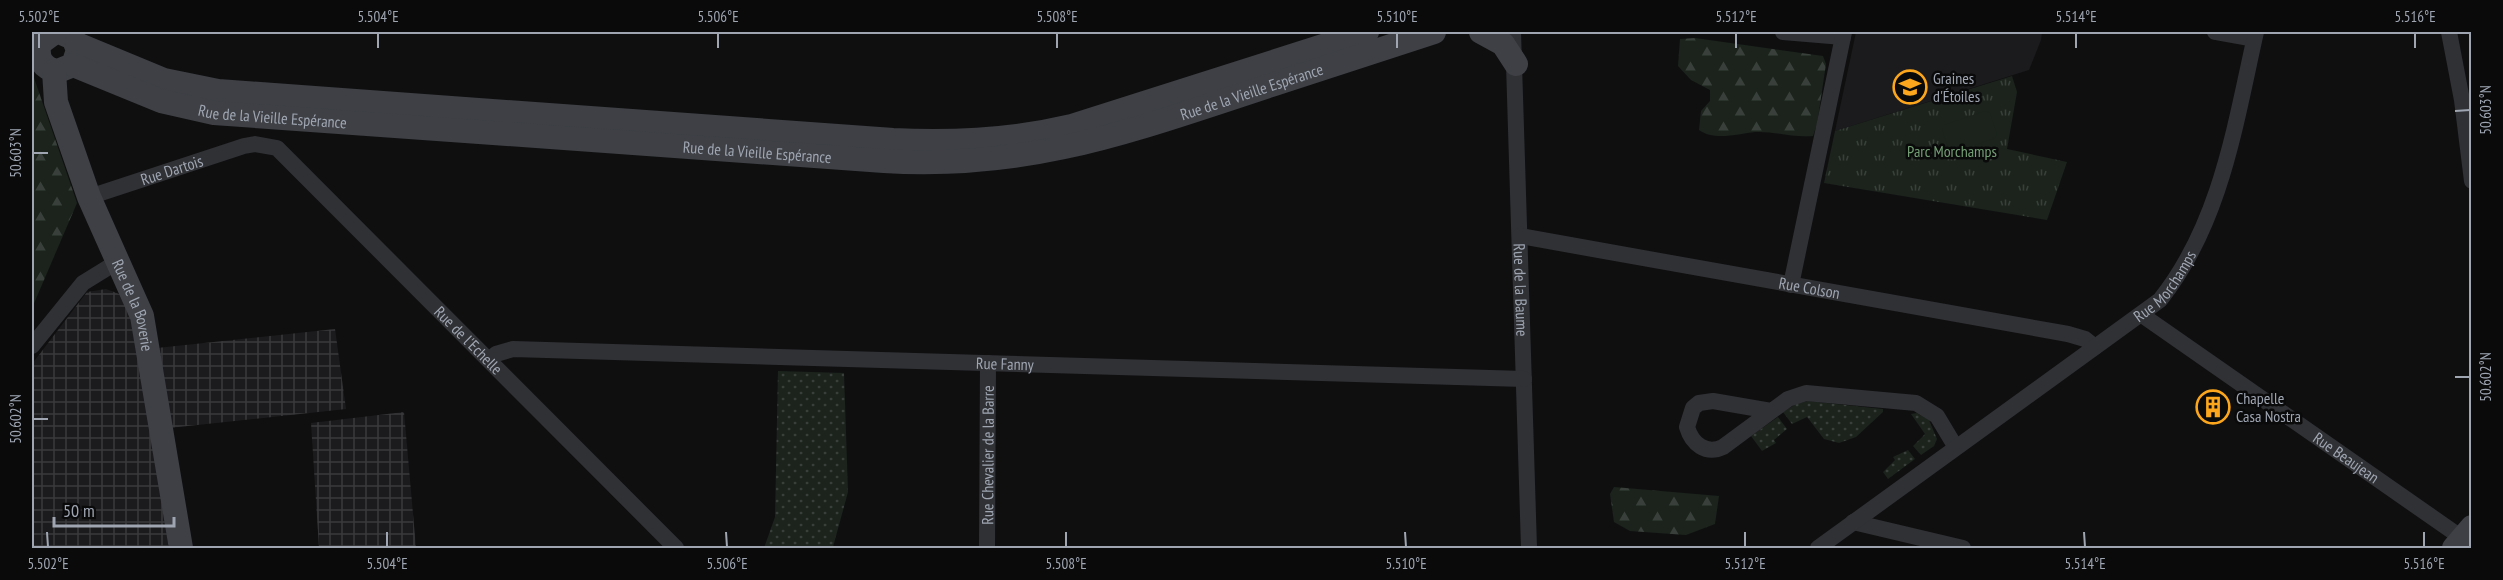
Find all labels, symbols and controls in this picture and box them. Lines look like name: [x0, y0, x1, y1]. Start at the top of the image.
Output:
text: 5.502°E: [18, 7, 60, 26]
text: 5.504°E: [357, 7, 399, 26]
text: 5.506°E: [697, 7, 739, 26]
text: 5.508°E: [1036, 7, 1078, 26]
text: 5.510°E: [1376, 7, 1418, 26]
text: 5.512°E: [1715, 7, 1757, 26]
text: 5.514°E: [2055, 7, 2097, 26]
text: 5.516°E: [2394, 7, 2436, 26]
street label: Rue de la Vieille Espérance: [1178, 59, 1325, 124]
place label: Graines d'Étoiles: [1933, 68, 1980, 106]
school or university icon: Graines d'Étoiles: [1892, 69, 1928, 105]
text: 50.603°N: [2476, 85, 2495, 135]
street label: Rue de la Vieille Espérance: [196, 100, 347, 132]
text: 50.603°N: [6, 128, 25, 178]
street label: Rue de la Vieille Espérance: [682, 137, 832, 167]
park label: Parc Morchamps: [1907, 141, 1997, 161]
street label: Rue Dartois: [138, 150, 205, 189]
street label: Rue de la Baume: [1510, 243, 1532, 337]
street label: Rue Morchamps: [2129, 247, 2200, 326]
street label: Rue de la Boverie: [108, 256, 158, 353]
street label: Rue Colson: [1777, 272, 1841, 303]
street label: Rue de l'Echelle: [430, 302, 507, 378]
text: 50.602°N: [2476, 352, 2495, 402]
street label: Rue Fanny: [976, 353, 1034, 374]
street label: Rue Chevalier de la Barre: [977, 385, 998, 525]
place label: Chapelle Casa Nostra: [2236, 388, 2301, 426]
building icon: Chapelle Casa Nostra: [2195, 389, 2231, 425]
text: 50.602°N: [6, 394, 25, 444]
street label: Rue Beaujean: [2310, 428, 2383, 487]
scale bar: [54, 490, 174, 528]
text: 50 m: [63, 499, 95, 522]
text: 5.502°E: [27, 554, 69, 573]
text: 5.504°E: [366, 554, 408, 573]
text: 5.506°E: [706, 554, 748, 573]
text: 5.508°E: [1045, 554, 1087, 573]
text: 5.510°E: [1385, 554, 1427, 573]
text: 5.512°E: [1724, 554, 1766, 573]
text: 5.514°E: [2064, 554, 2106, 573]
text: 5.516°E: [2403, 554, 2445, 573]

